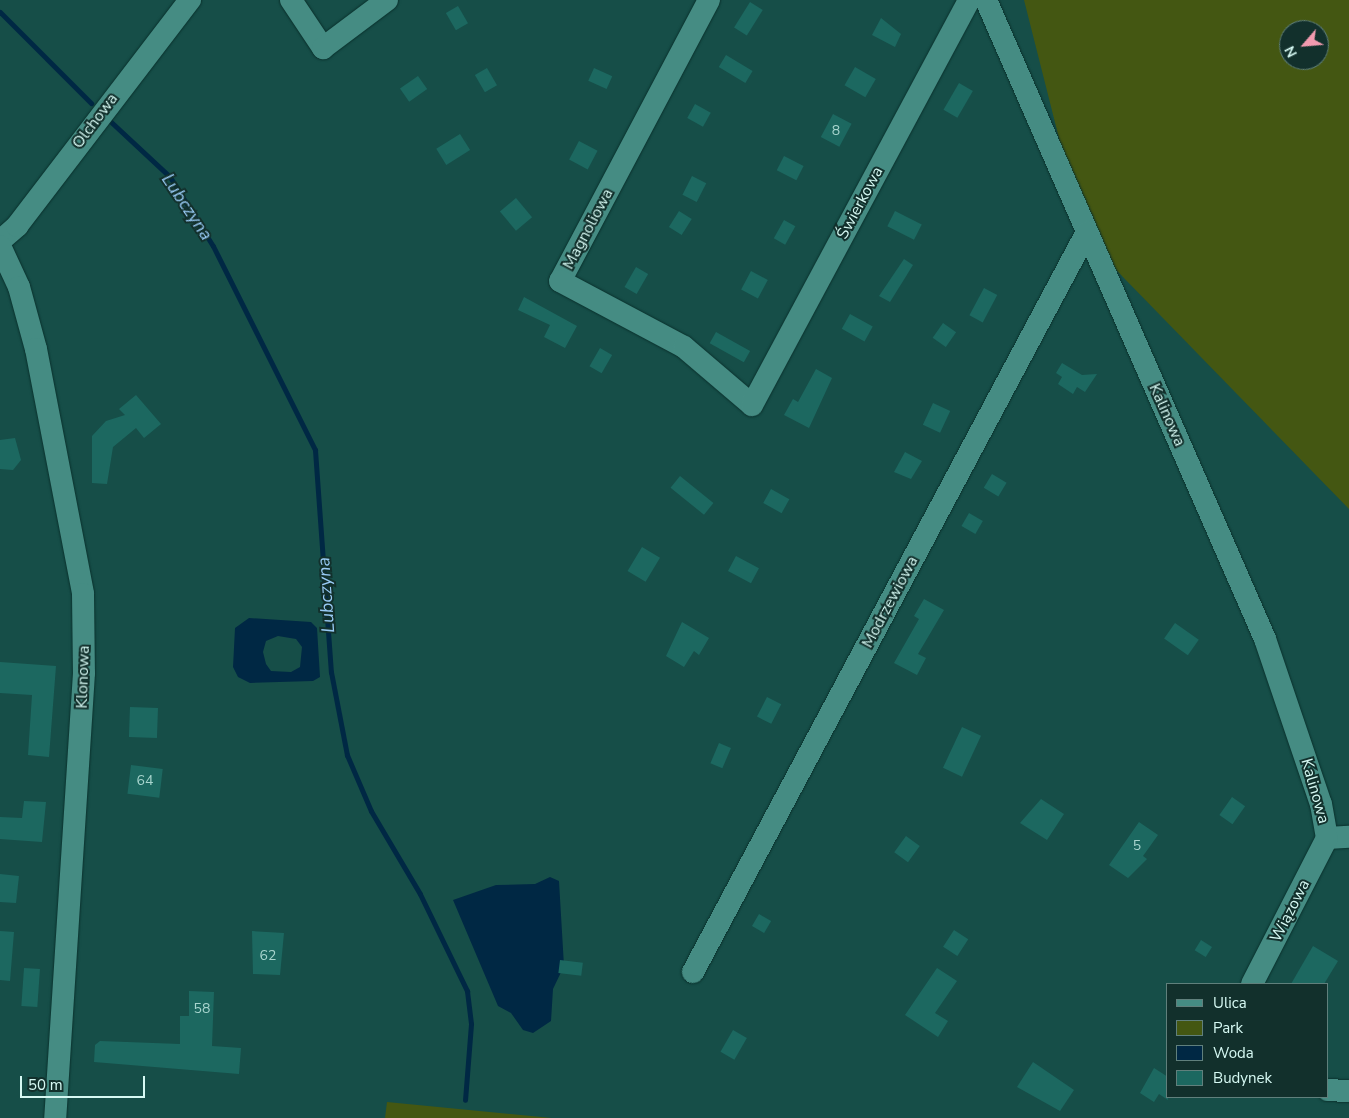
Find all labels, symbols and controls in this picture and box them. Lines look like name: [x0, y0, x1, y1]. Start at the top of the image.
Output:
north arrow: [1279, 20, 1329, 70]
text: N: [1280, 43, 1302, 61]
street label: Olchowa: [68, 90, 122, 152]
house number: 8: [832, 123, 840, 139]
street label: Świerkowa: [833, 163, 887, 243]
water label: Lubczyna: [157, 170, 217, 244]
street label: Magnoliowa: [559, 185, 617, 273]
street label: Kalinowa: [1145, 381, 1189, 449]
street label: Modrzewiowa: [858, 553, 922, 651]
water label: Lubczyna: [313, 556, 339, 634]
street label: Klonowa: [72, 645, 94, 709]
street label: Kalinowa: [1297, 756, 1333, 826]
house number: 64: [137, 773, 153, 789]
house number: 5: [1133, 838, 1141, 854]
street label: Wiązowa: [1266, 877, 1314, 945]
house number: 62: [260, 948, 276, 964]
legend: [1166, 983, 1329, 1098]
text: Ulica: [1213, 993, 1247, 1013]
house number: 58: [194, 1001, 210, 1017]
text: Park: [1213, 1018, 1243, 1038]
text: Woda: [1213, 1043, 1254, 1063]
scale bar: [22, 1066, 148, 1098]
text: Budynek: [1213, 1068, 1272, 1088]
text: 50 m: [28, 1075, 63, 1095]

